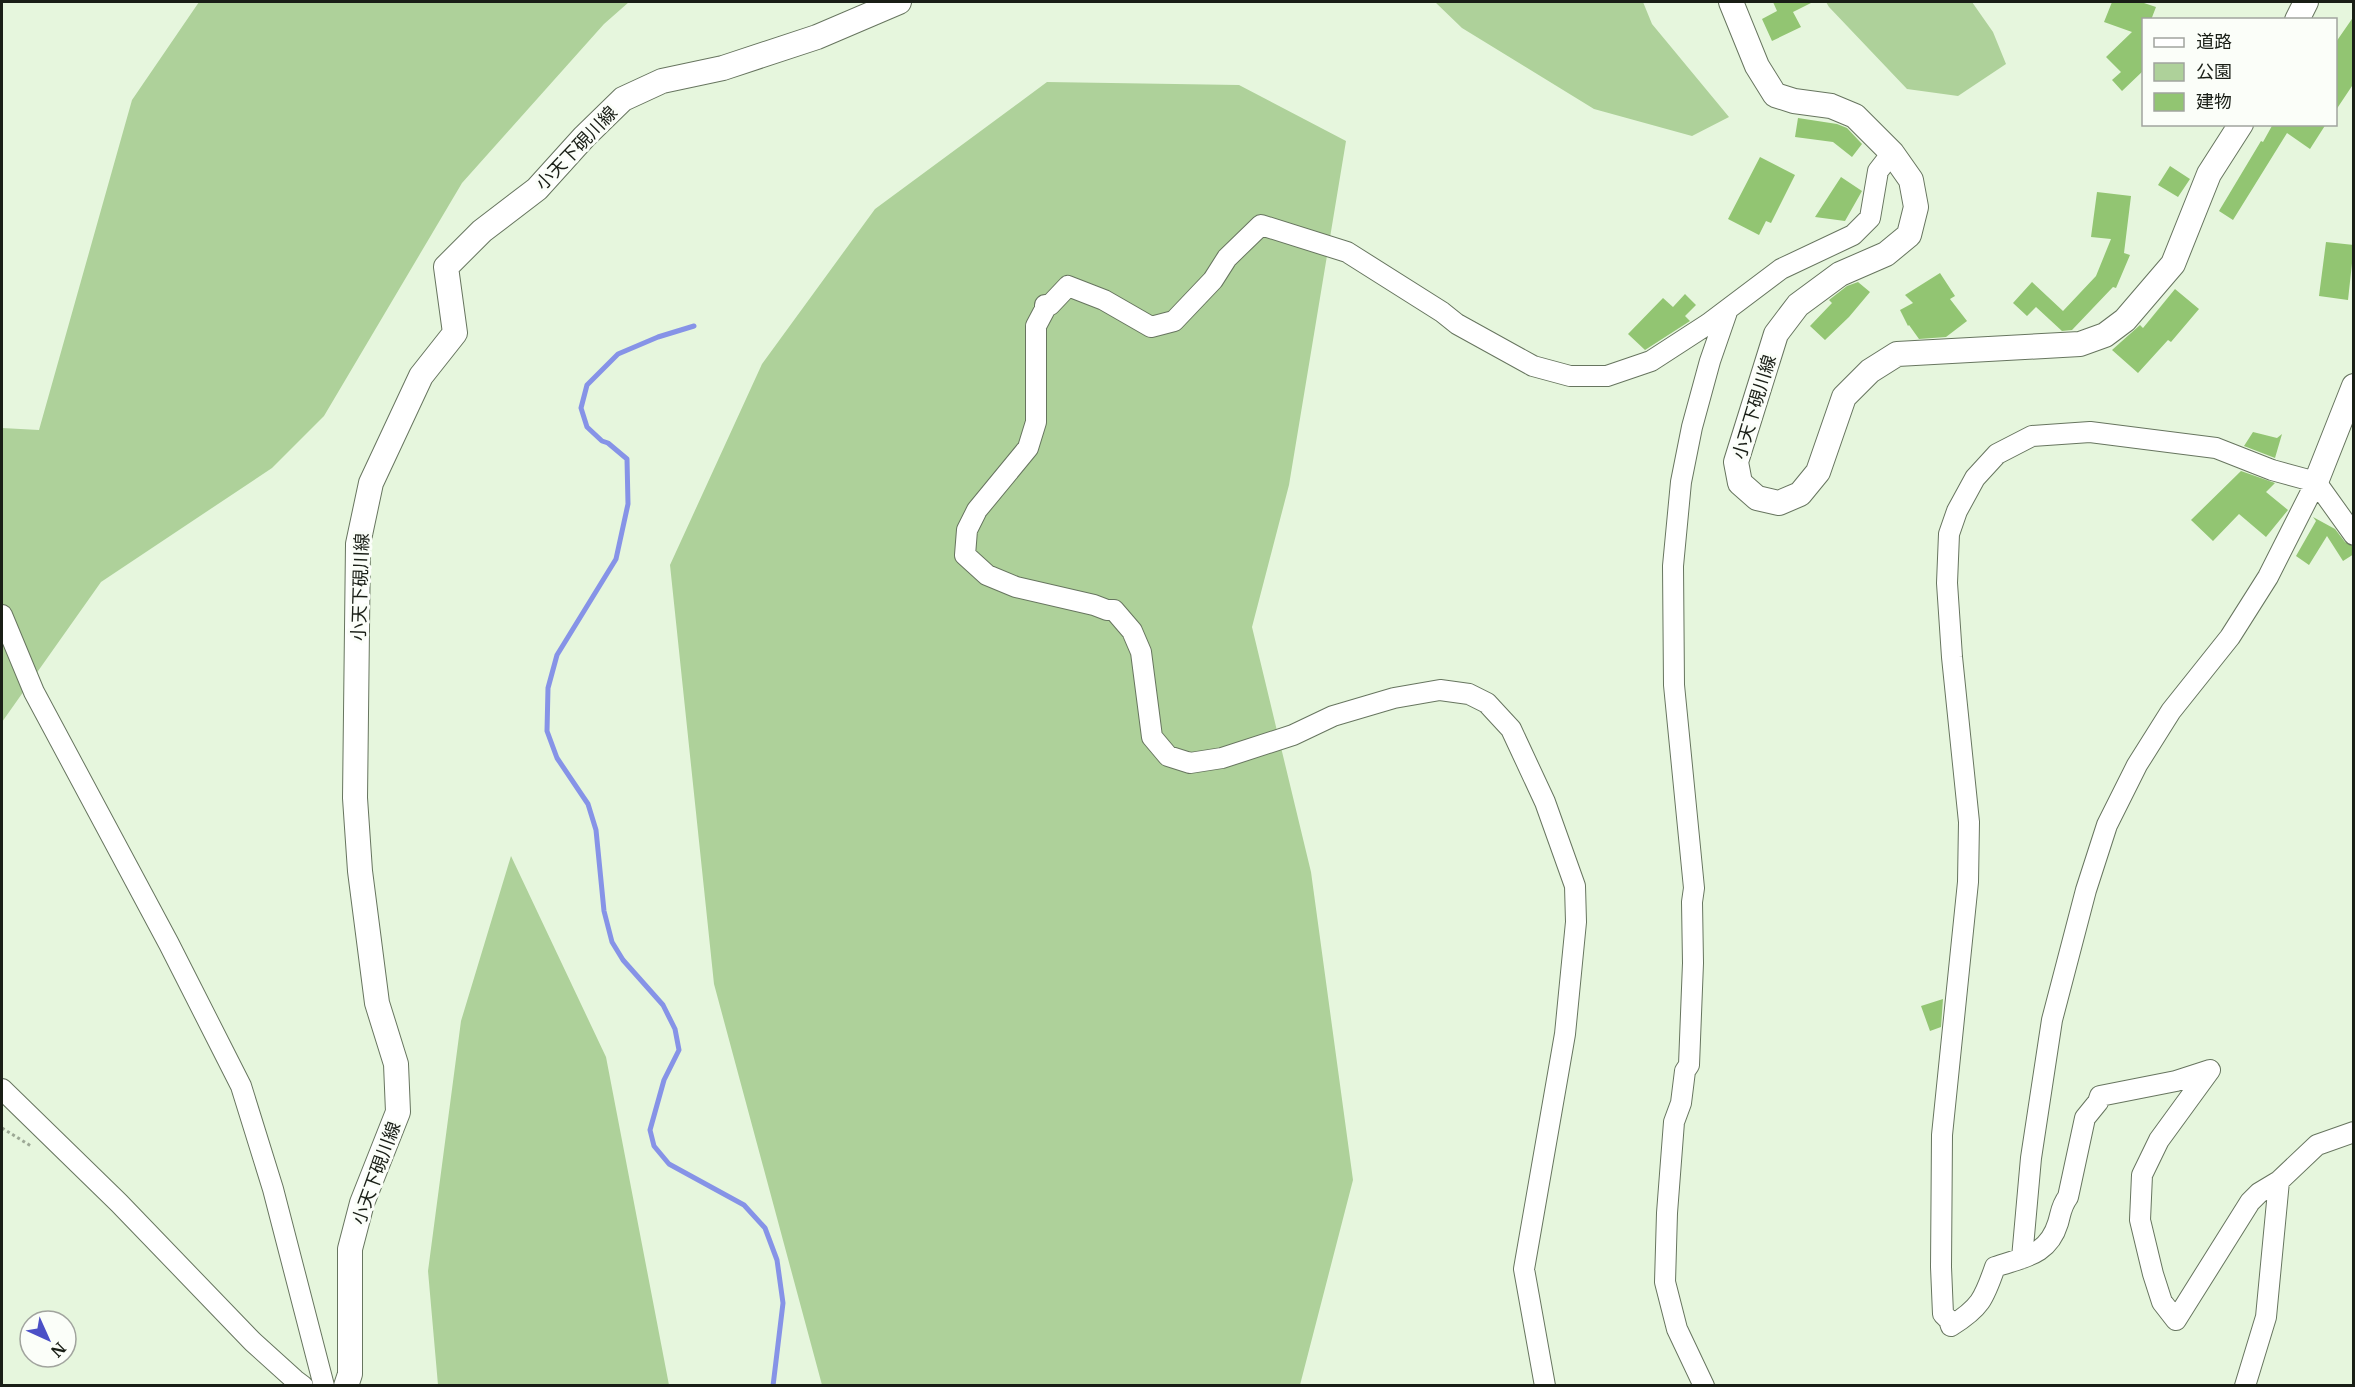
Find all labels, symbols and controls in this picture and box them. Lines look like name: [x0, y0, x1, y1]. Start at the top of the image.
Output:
legend: [2142, 18, 2337, 126]
text: 道路: [2196, 30, 2232, 53]
text: 公園: [2196, 60, 2232, 83]
text: 建物: [2196, 90, 2232, 113]
street label: 小天下硯川線: [530, 101, 622, 195]
street label: 小天下硯川線: [1727, 352, 1781, 462]
street label: 小天下硯川線: [347, 533, 373, 641]
street label: 小天下硯川線: [347, 1118, 405, 1228]
north arrow: [18, 1309, 78, 1369]
text: N: [47, 1338, 70, 1361]

